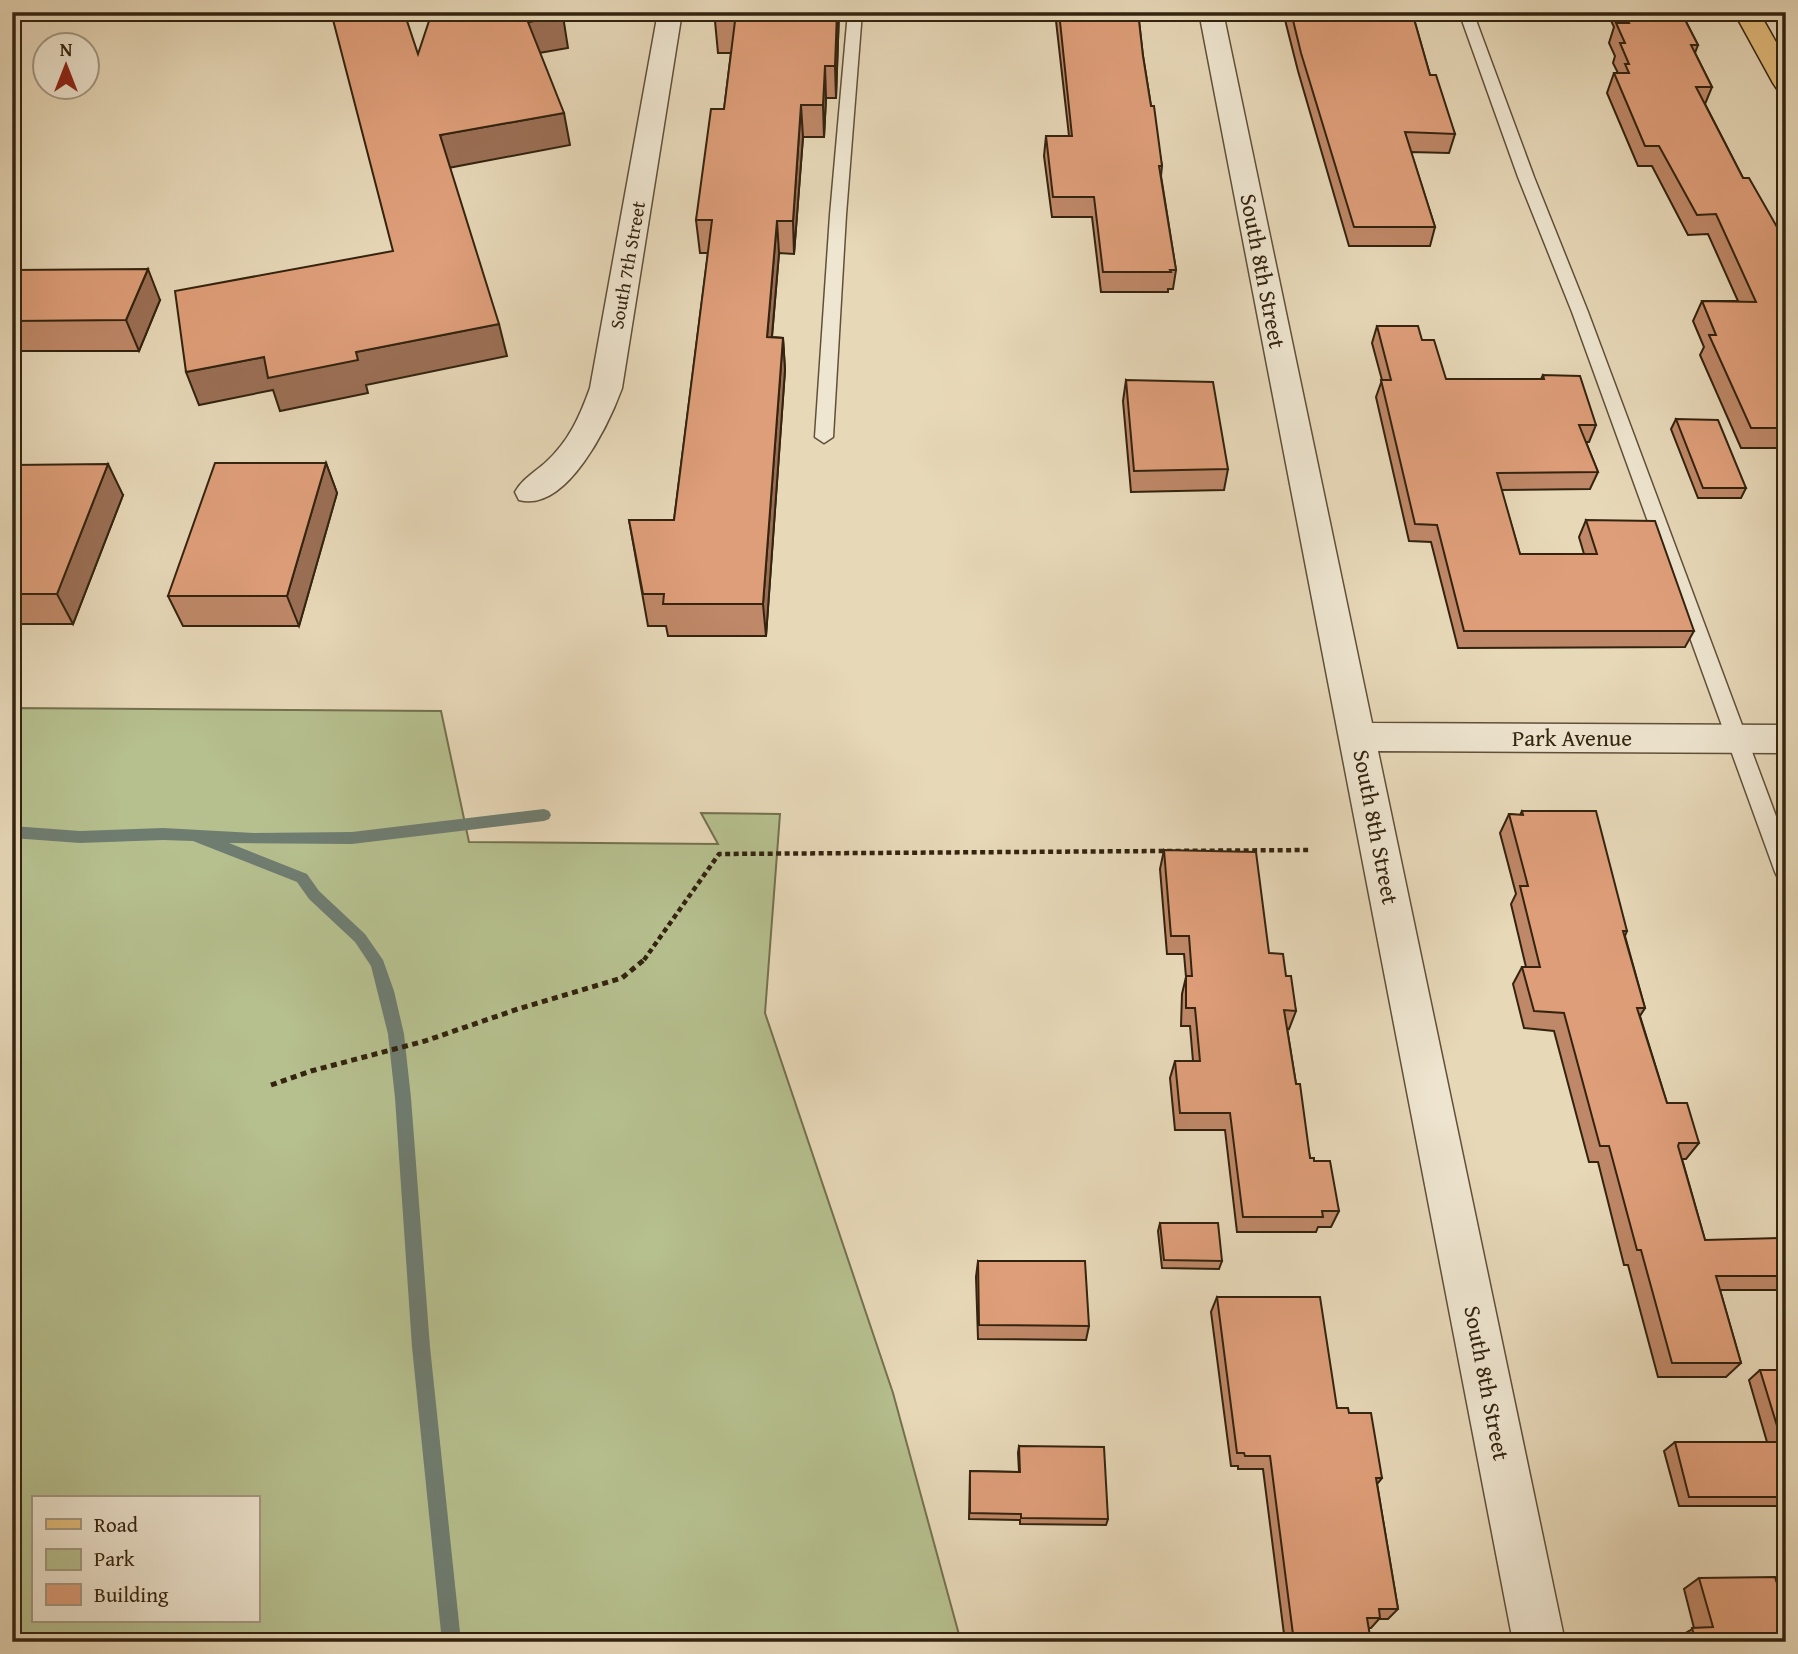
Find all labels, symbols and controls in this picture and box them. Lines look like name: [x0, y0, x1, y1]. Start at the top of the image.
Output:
north arrow: [32, 32, 102, 102]
text: N: [60, 35, 73, 63]
street label: South 8th Street: [1232, 191, 1295, 351]
street label: South 7th Street: [602, 198, 652, 331]
street label: Park Avenue: [1512, 721, 1632, 754]
street label: South 8th Street: [1345, 747, 1408, 907]
street label: South 8th Street: [1456, 1303, 1519, 1463]
legend: [32, 1496, 259, 1622]
text: Road: [94, 1509, 139, 1540]
text: Park: [94, 1543, 135, 1574]
text: Building: [94, 1579, 169, 1610]

